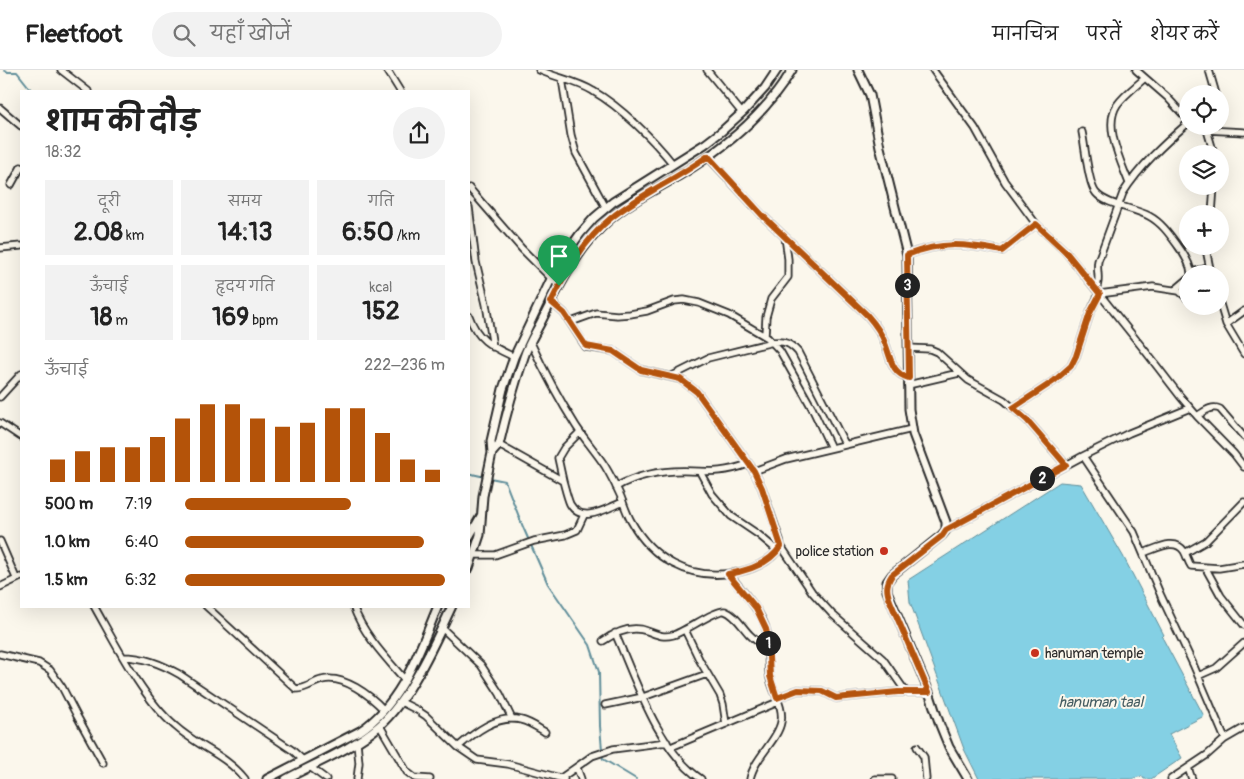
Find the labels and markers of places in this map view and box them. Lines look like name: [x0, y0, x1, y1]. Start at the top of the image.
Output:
pin: [538, 235, 580, 286]
pin: 3: [894, 272, 920, 298]
pin: 2: [1030, 466, 1054, 490]
place label: police station: [796, 543, 874, 560]
marker: police station: [878, 545, 890, 557]
pin: 1: [756, 630, 780, 656]
place label: hanuman temple: [1045, 645, 1143, 662]
marker: hanuman temple: [1029, 647, 1041, 659]

